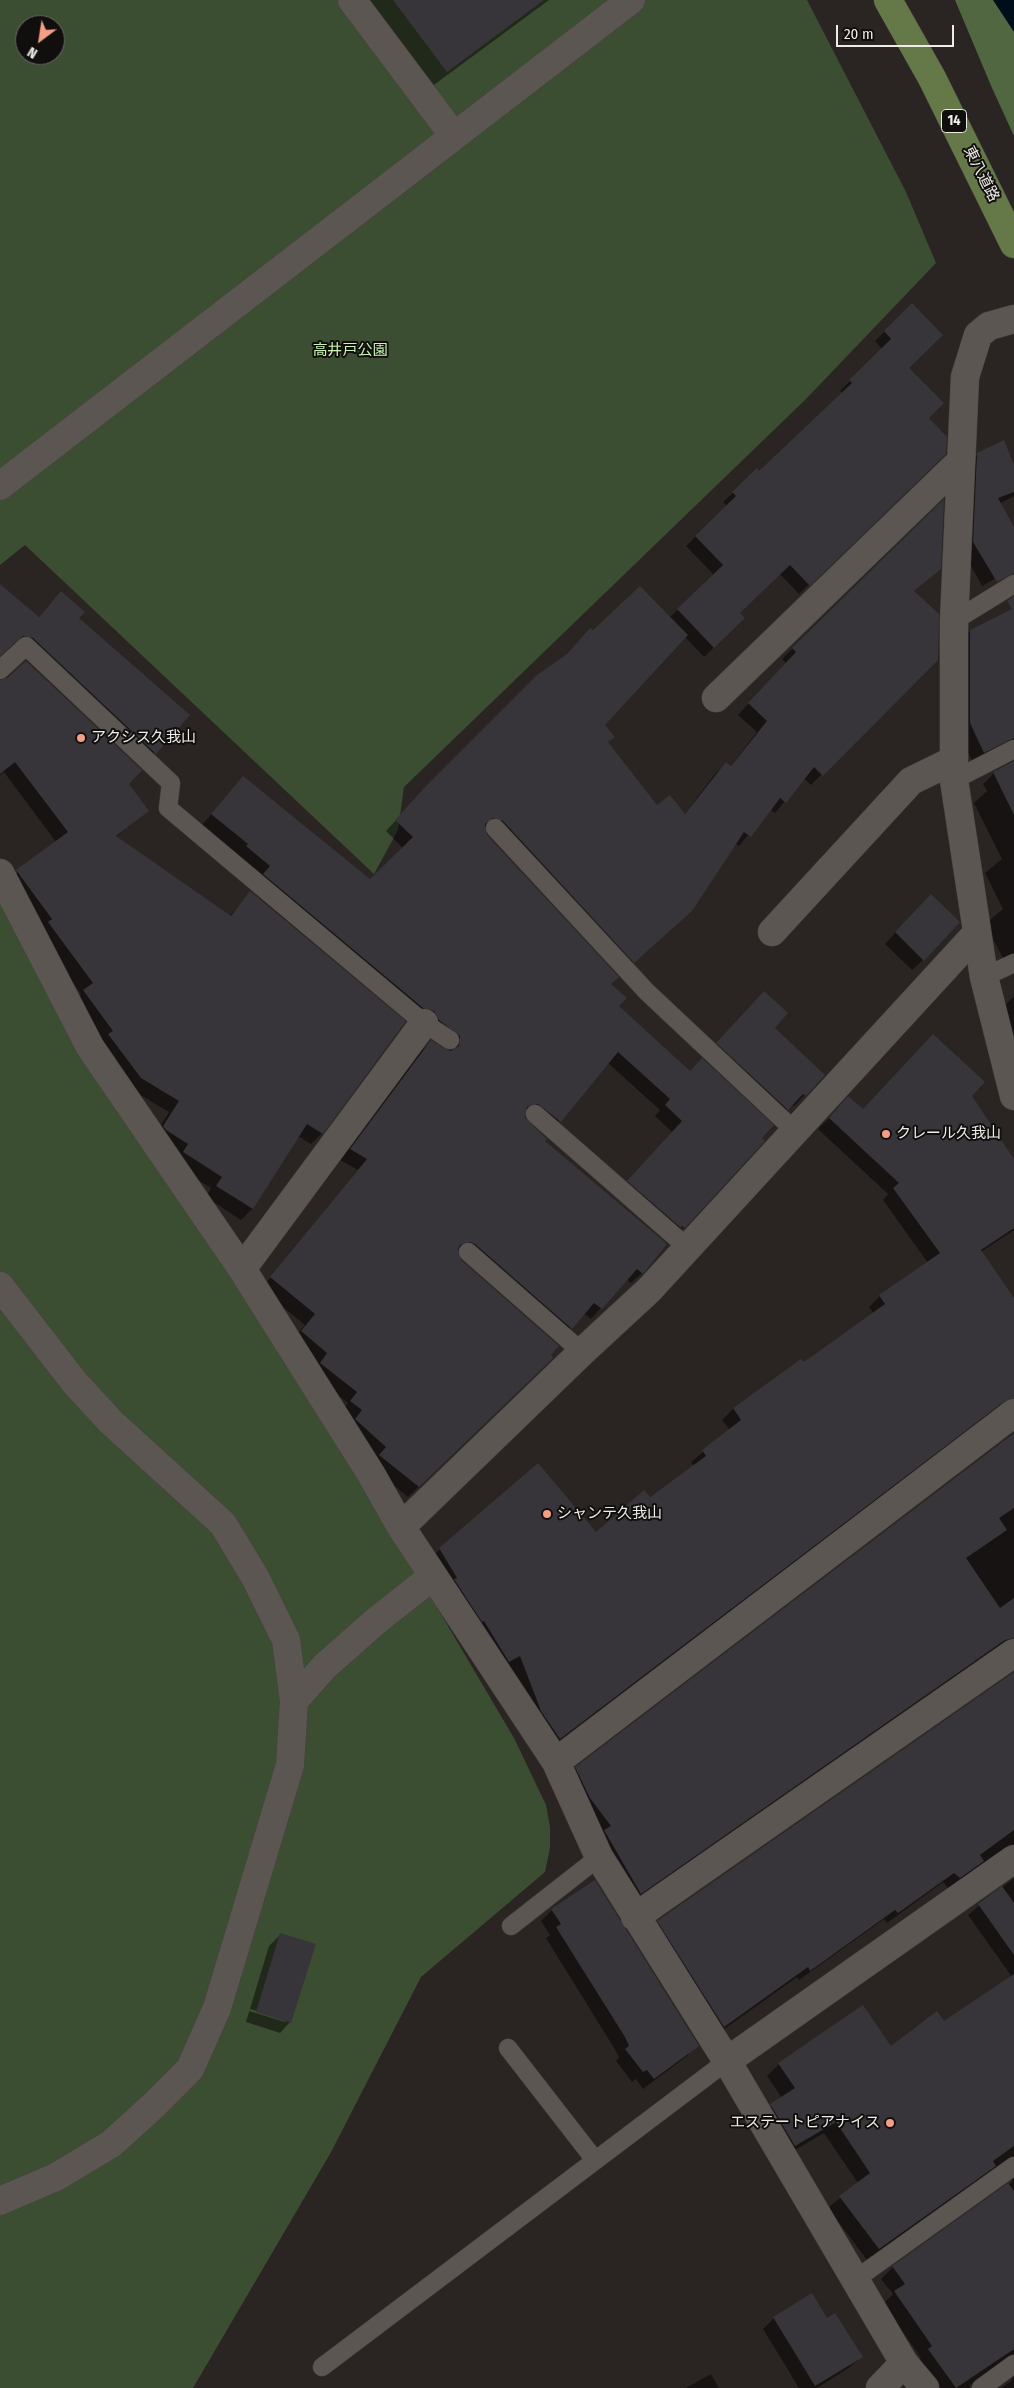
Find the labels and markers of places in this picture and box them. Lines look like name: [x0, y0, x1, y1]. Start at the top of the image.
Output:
place label: アクシス久我山: [91, 729, 196, 747]
marker: アクシス久我山: [75, 732, 87, 744]
place label: クレール久我山: [896, 1125, 1001, 1143]
marker: クレール久我山: [880, 1128, 892, 1140]
place label: シャンテ久我山: [557, 1505, 662, 1523]
marker: シャンテ久我山: [541, 1508, 553, 1520]
place label: エステートピアナイス: [730, 2114, 880, 2132]
marker: エステートピアナイス: [884, 2117, 896, 2129]

